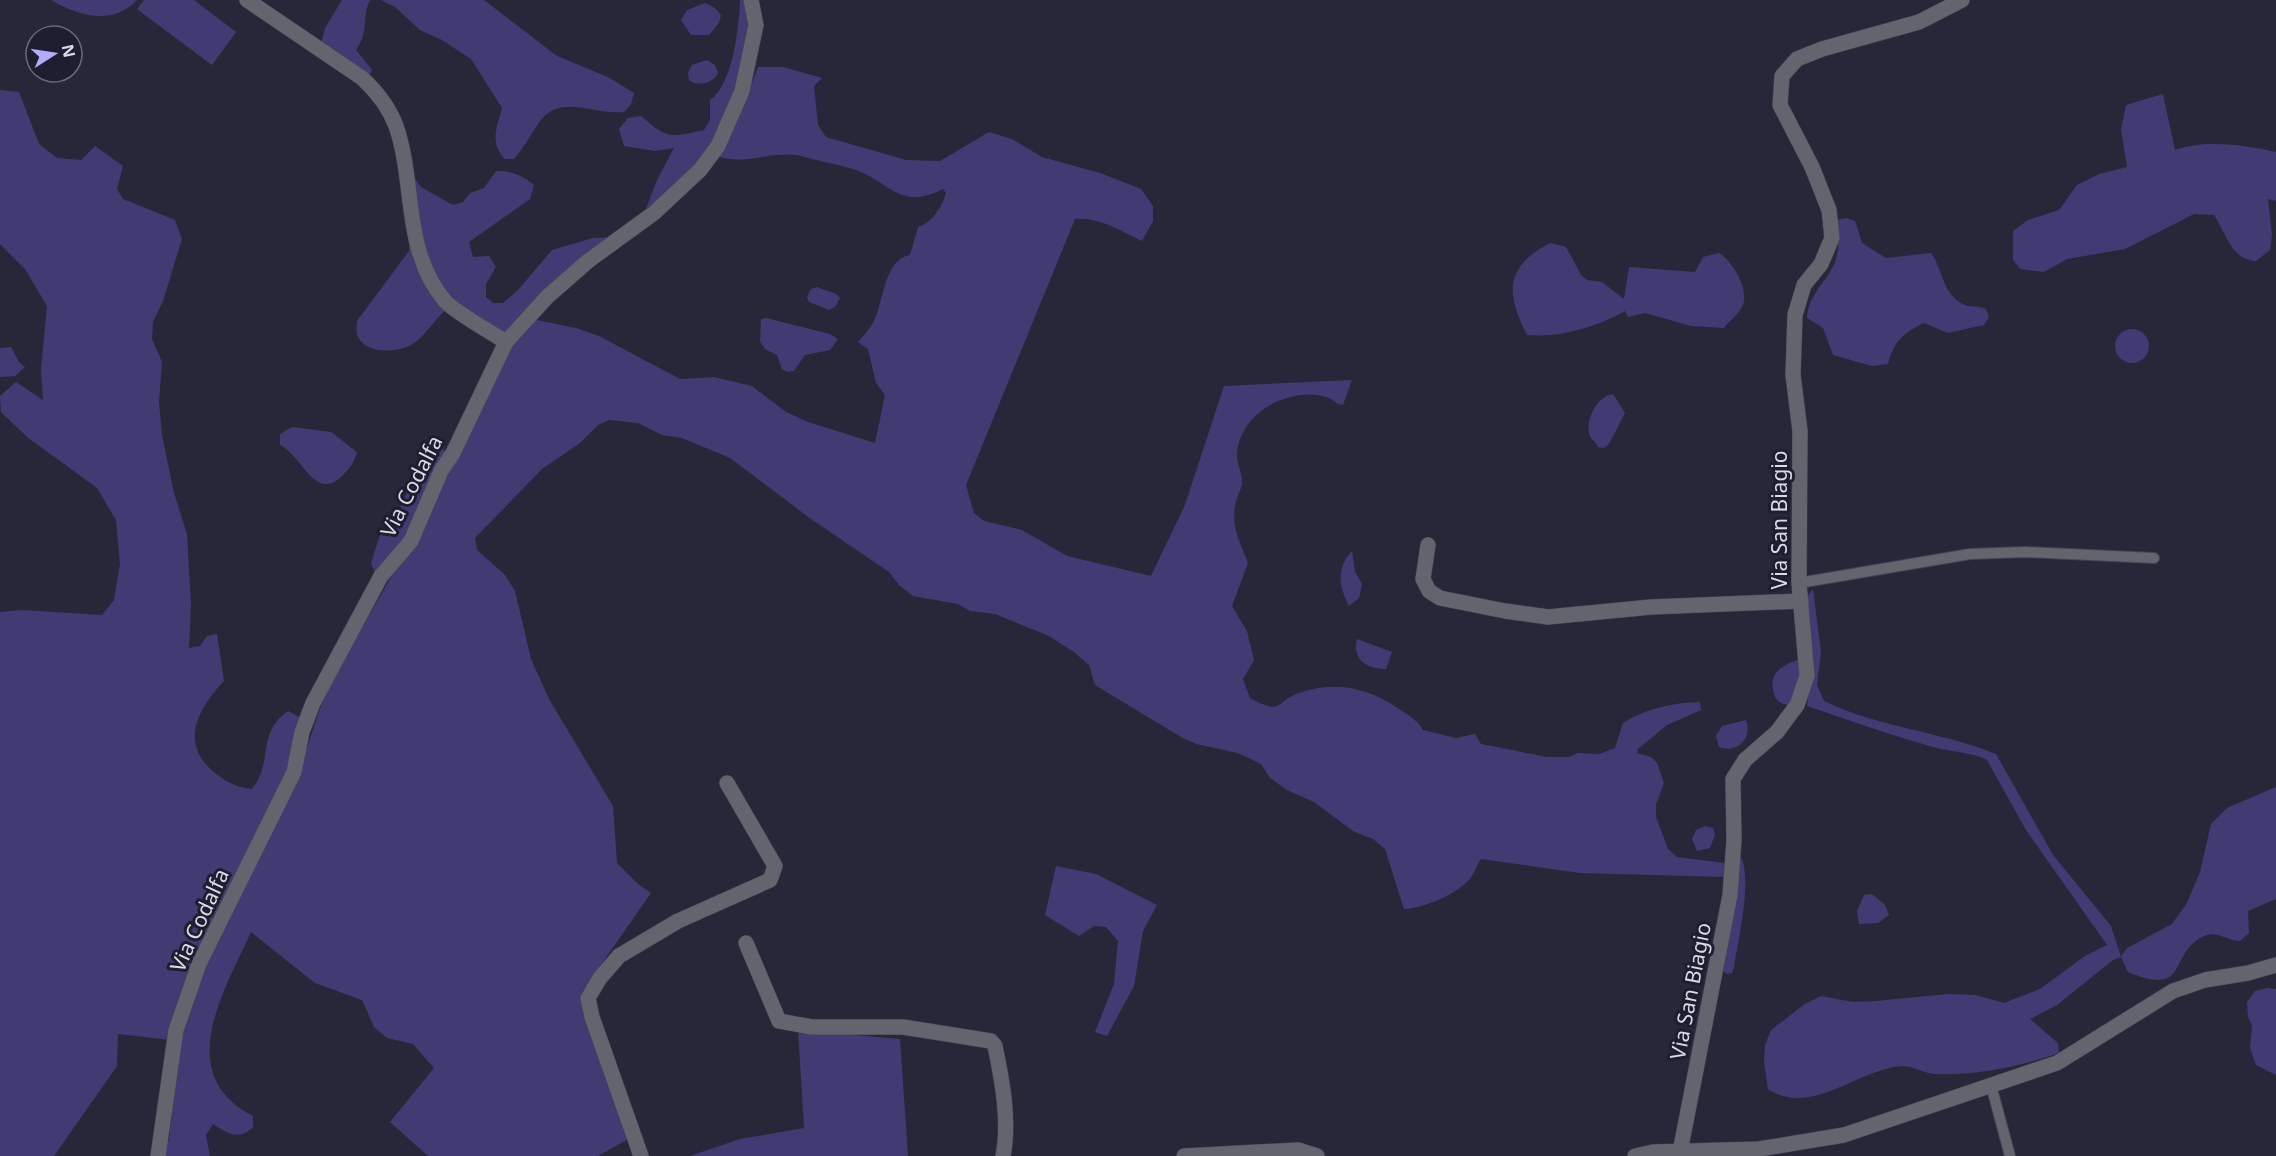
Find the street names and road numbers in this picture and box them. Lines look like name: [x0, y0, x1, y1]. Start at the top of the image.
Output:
street label: Via Codalfa: [373, 430, 449, 542]
street label: Via San Biagio: [1765, 451, 1793, 589]
street label: Via Codalfa: [163, 864, 235, 976]
street label: Via San Biagio: [1663, 920, 1717, 1062]

